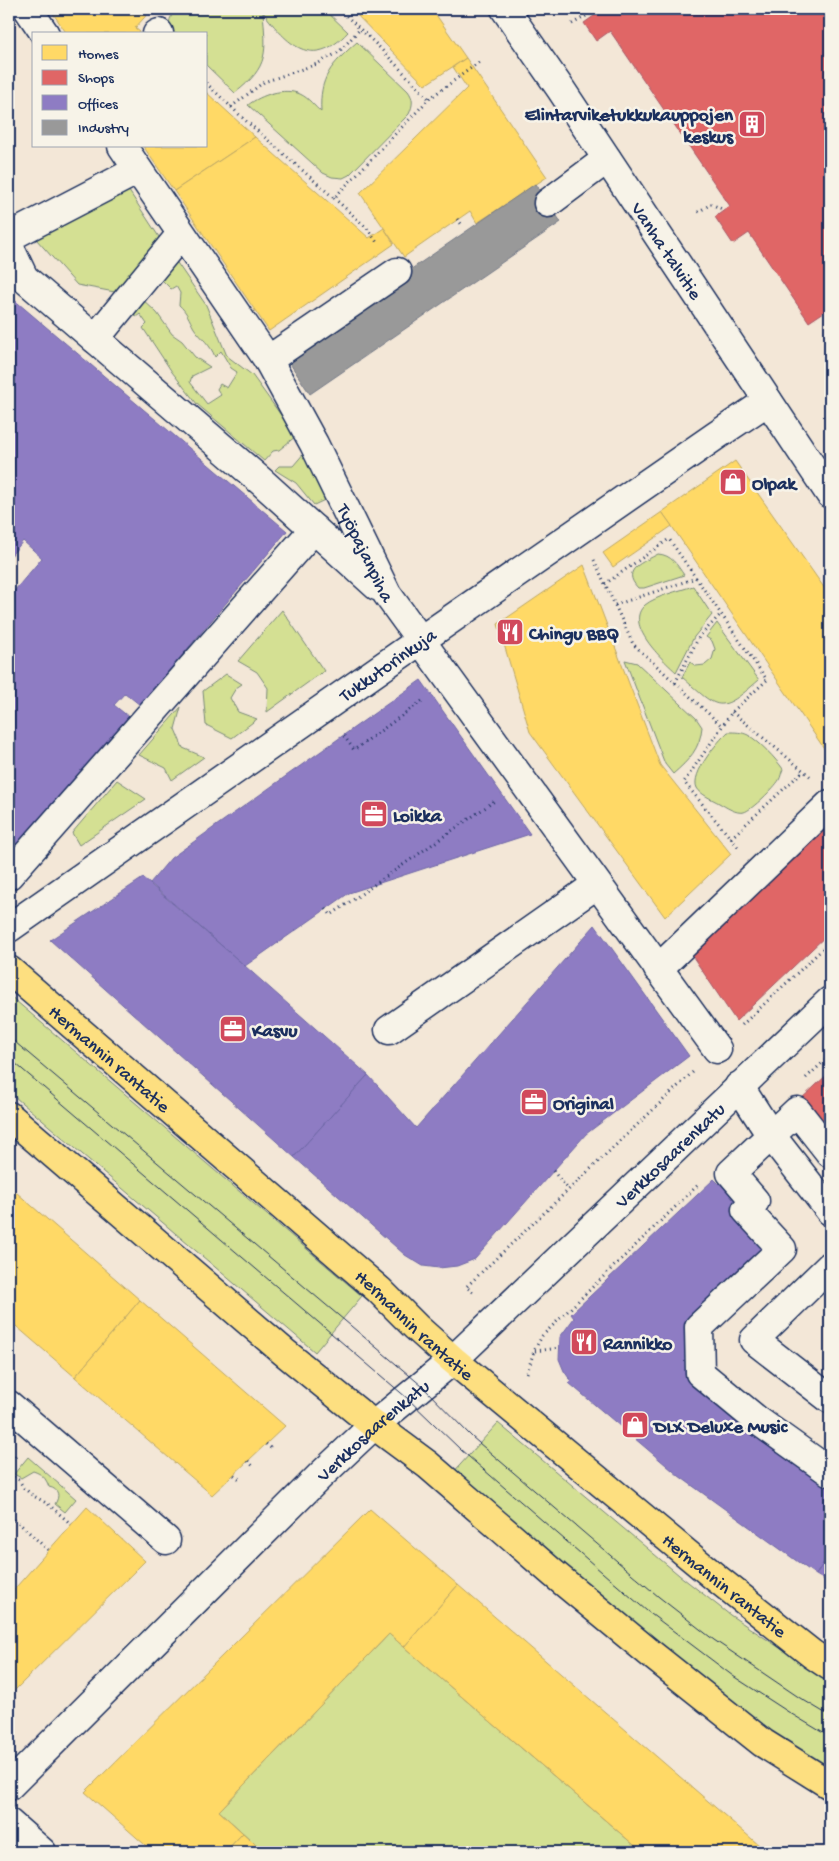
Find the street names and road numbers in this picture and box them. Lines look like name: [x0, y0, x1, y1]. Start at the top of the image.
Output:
street label: Vanha talvitie: [624, 198, 706, 305]
street label: Työpajanpiha: [329, 500, 398, 609]
street label: Tukkutorinkuja: [335, 624, 443, 709]
street label: Hermannin rantatie: [42, 1001, 174, 1119]
street label: Verkkosaarenkatu: [611, 1099, 731, 1215]
street label: Hermannin rantatie: [349, 1266, 477, 1387]
street label: Verkkosaarenkatu: [312, 1376, 436, 1489]
street label: Hermannin rantatie: [656, 1530, 790, 1645]

